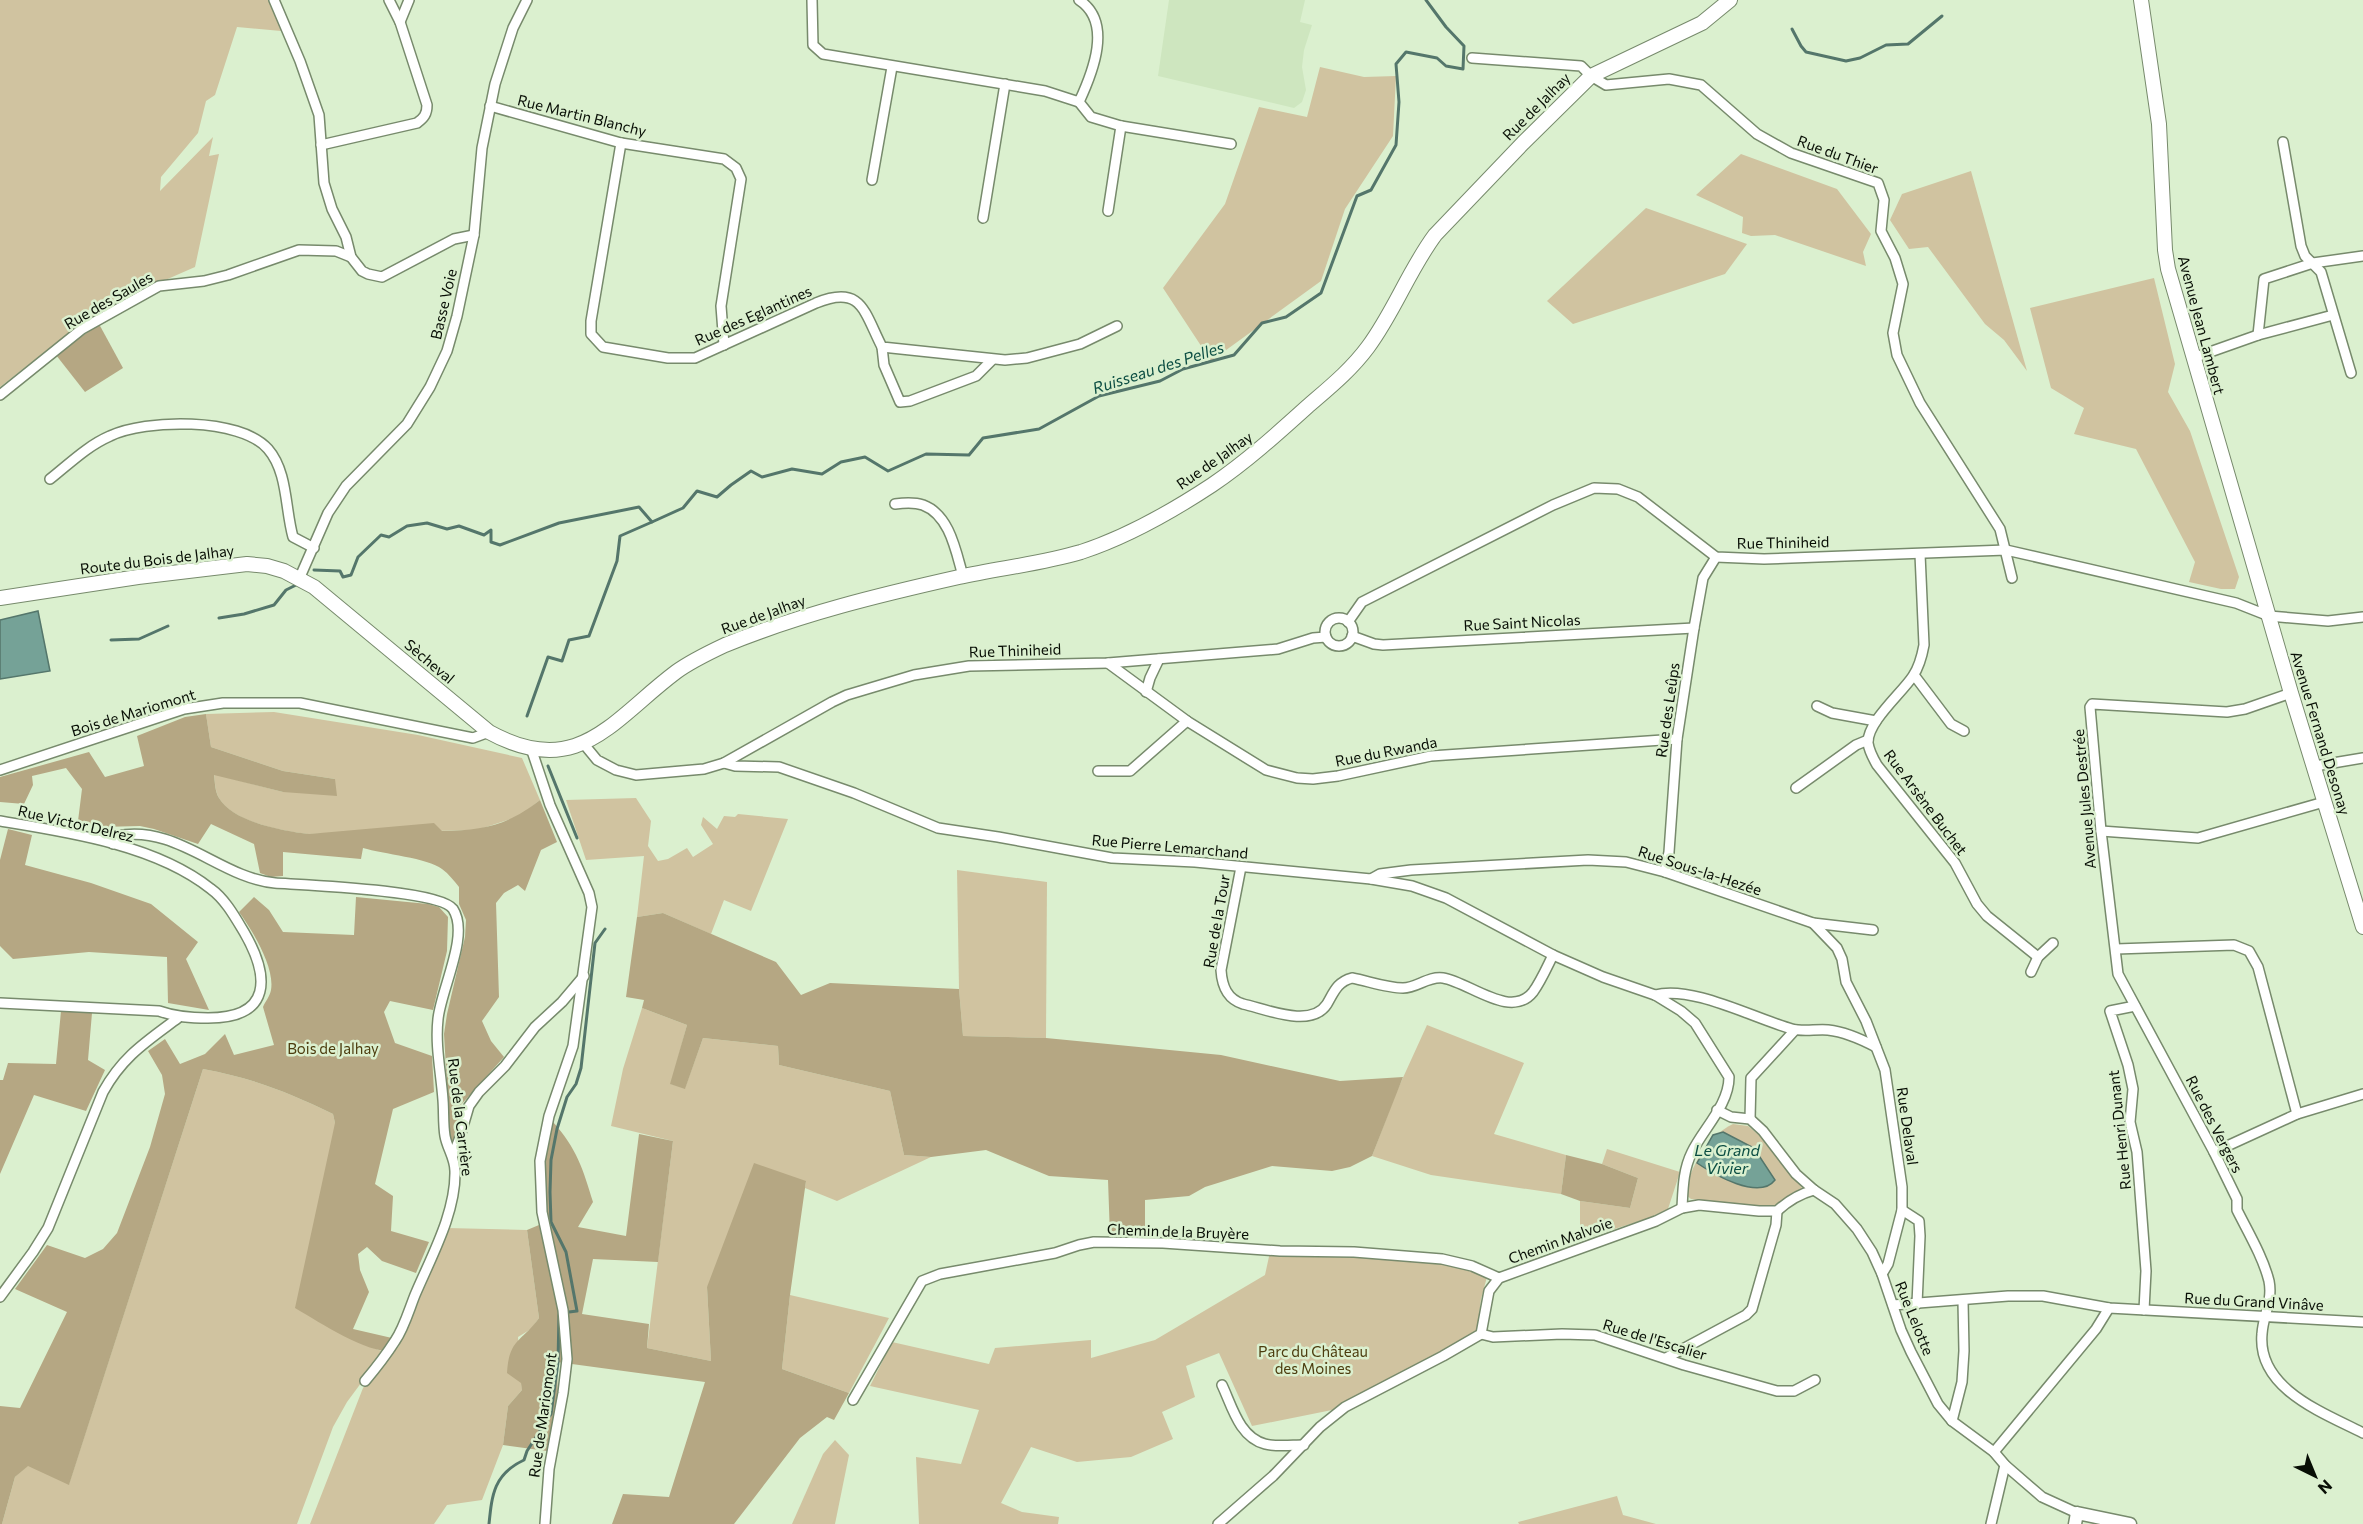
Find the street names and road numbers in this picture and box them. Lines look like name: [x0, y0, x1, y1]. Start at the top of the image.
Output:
street label: Rue de Jalhay: [1498, 68, 1574, 144]
street label: Rue Martin Blanchy: [516, 90, 649, 140]
street label: Rue du Thier: [1795, 131, 1881, 177]
street label: Avenue Jean Lambert: [2175, 254, 2229, 396]
street label: Rue des Saules: [61, 267, 156, 333]
street label: Basse Voie: [426, 267, 460, 341]
street label: Rue des Eglantines: [692, 281, 814, 349]
street label: Rue de Jalhay: [1173, 427, 1256, 493]
street label: Rue Thiniheid: [1737, 532, 1829, 552]
street label: Route du Bois de Jalhay: [79, 541, 235, 577]
street label: Rue de Jalhay: [718, 590, 808, 638]
street label: Rue Saint Nicolas: [1463, 610, 1581, 634]
street label: Sècheval: [401, 635, 459, 687]
street label: Rue Thiniheid: [968, 639, 1062, 661]
street label: Avenue Fernand Desonay: [2287, 649, 2355, 817]
street label: Rue des Leûps: [1651, 661, 1683, 759]
street label: Bois de Mariomont: [69, 684, 197, 740]
street label: Avenue Jules Destrée: [2069, 728, 2099, 870]
street label: Rue du Rwanda: [1333, 732, 1439, 770]
street label: Rue Arsène Buchet: [1880, 746, 1972, 858]
street label: Rue Victor Delrez: [16, 801, 136, 845]
street label: Rue Pierre Lemarchand: [1091, 830, 1249, 862]
street label: Rue Sous-la-Hezée: [1636, 842, 1764, 898]
street label: Rue de la Tour: [1199, 873, 1233, 969]
street label: Rue de la Carrière: [445, 1057, 477, 1177]
street label: Rue Henri Dunant: [2104, 1069, 2134, 1191]
street label: Rue des Vergers: [2183, 1072, 2247, 1176]
street label: Rue Delaval: [1894, 1086, 1922, 1166]
street label: Chemin Malvoie: [1506, 1213, 1614, 1267]
street label: Chemin de la Bruyère: [1107, 1220, 1249, 1242]
street label: Rue Lelotte: [1892, 1278, 1938, 1358]
street label: Rue du Grand Vinâve: [2184, 1288, 2324, 1314]
street label: Rue de l'Escalier: [1601, 1315, 1709, 1363]
street label: Rue de Mariomont: [524, 1351, 560, 1479]

